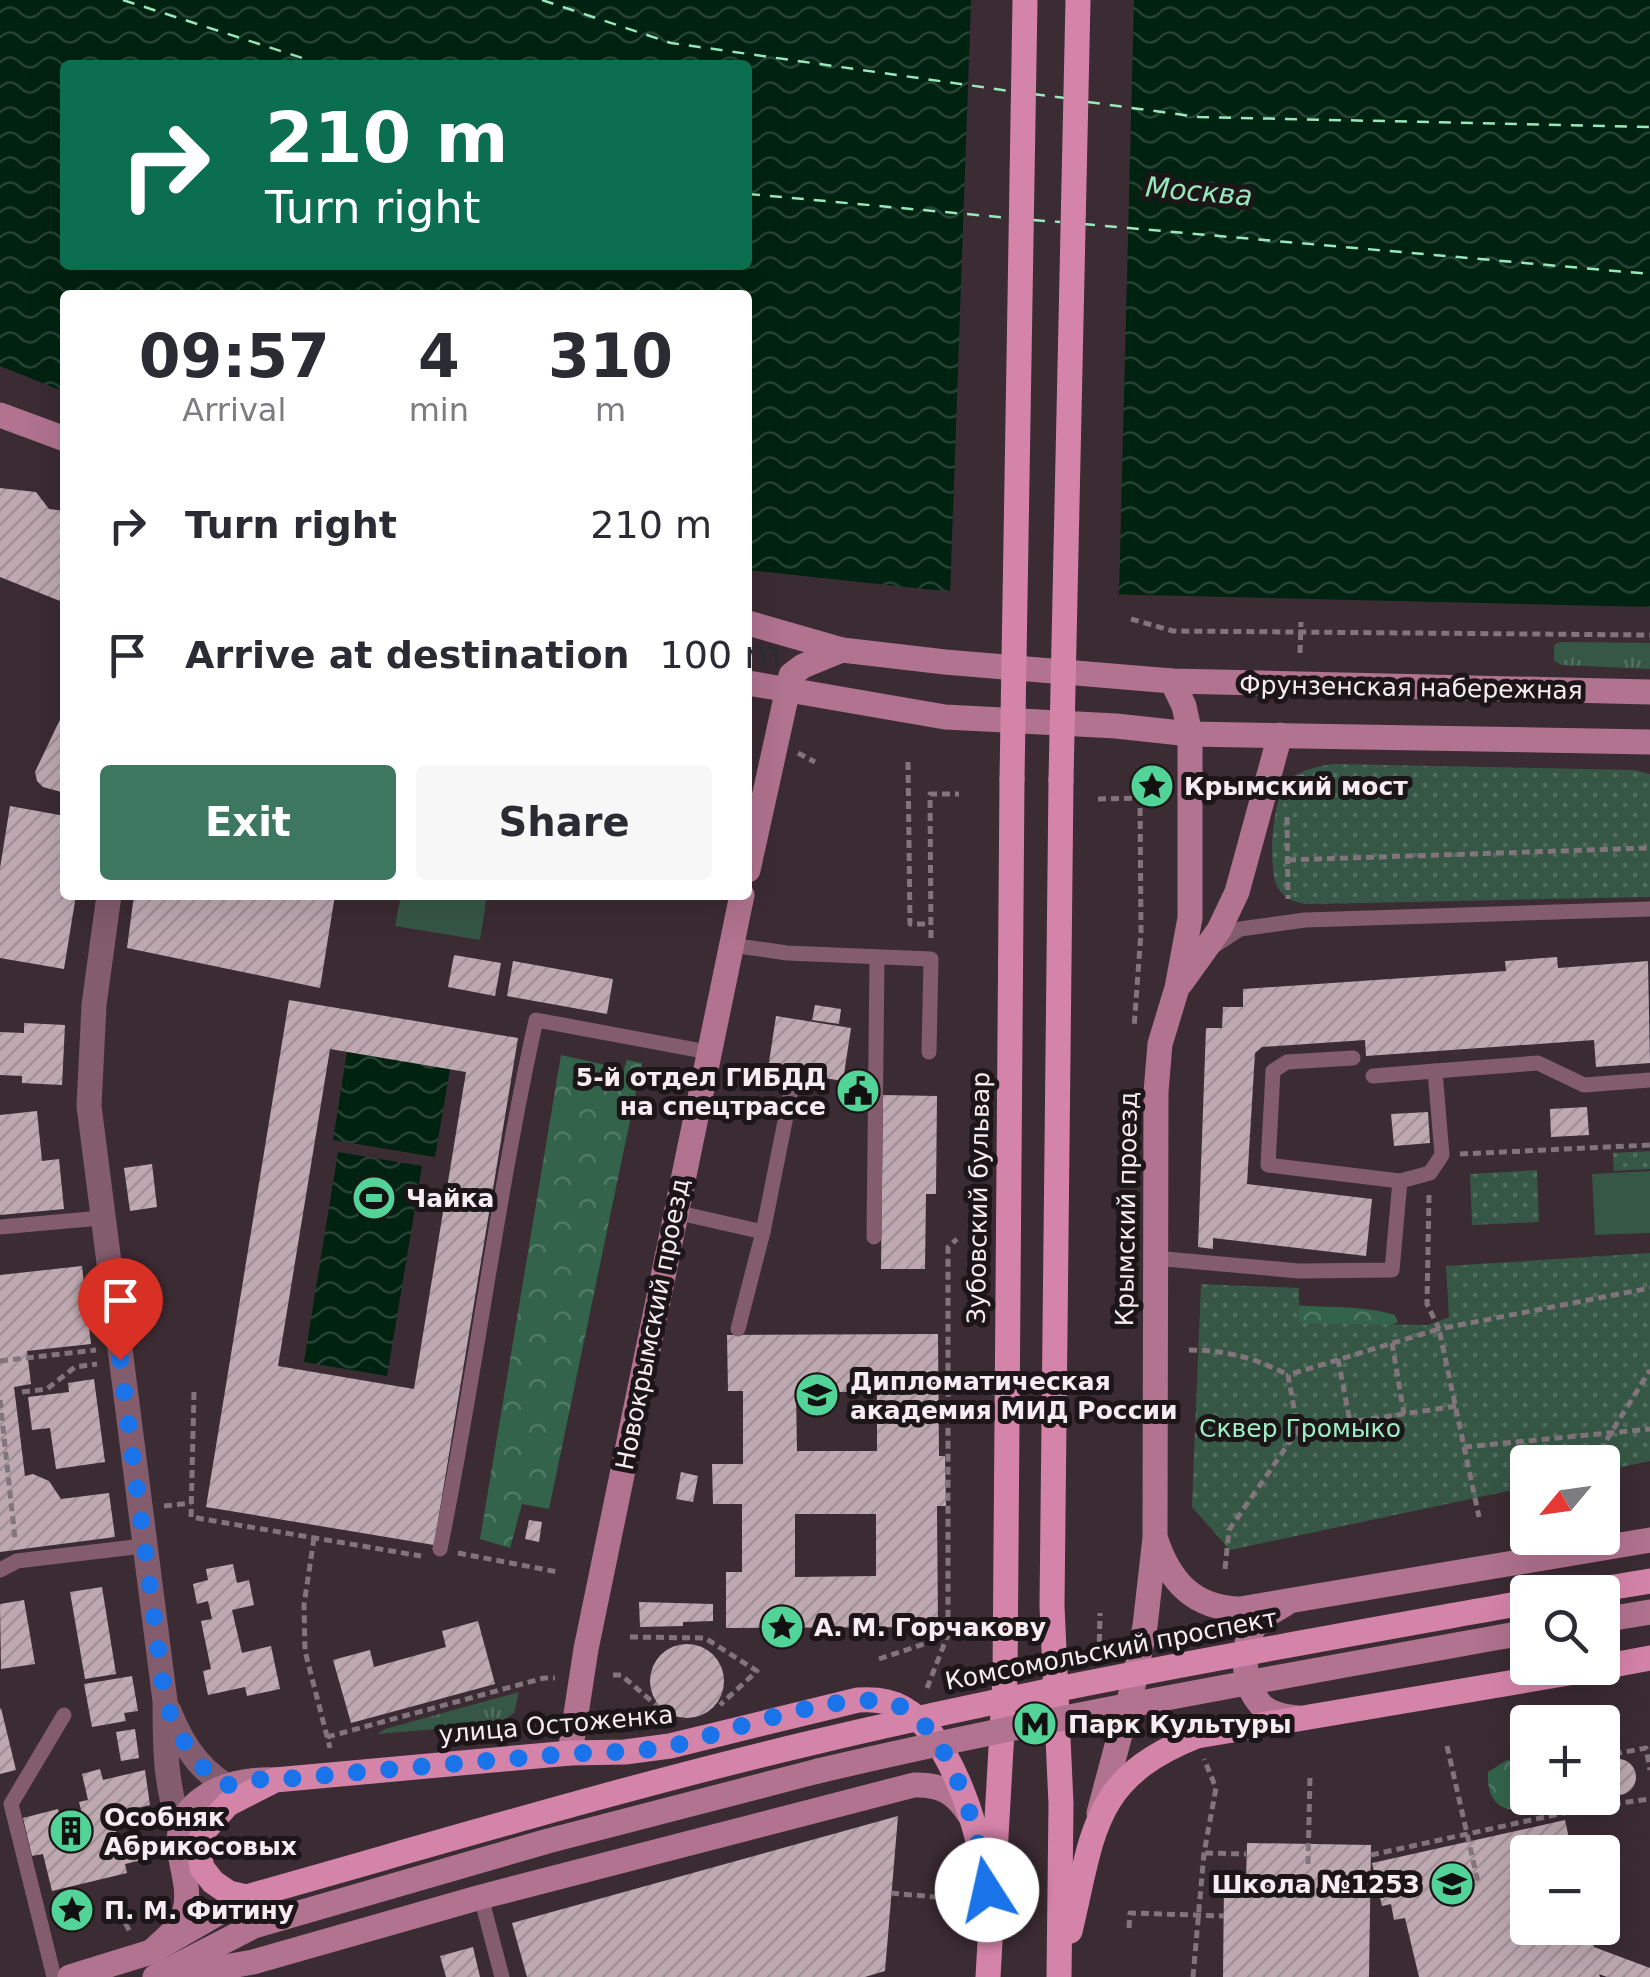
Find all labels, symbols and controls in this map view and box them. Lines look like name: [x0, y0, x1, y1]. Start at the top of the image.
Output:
text: 210 m: [265, 97, 508, 179]
icon: right: [100, 100, 230, 230]
water label: Москва: [1144, 170, 1254, 213]
text: Turn right: [265, 181, 480, 234]
text: 09:57: [139, 321, 330, 391]
text: 4: [418, 321, 460, 391]
text: 310: [548, 321, 673, 391]
text: Arrival: [182, 391, 286, 429]
text: min: [409, 391, 469, 429]
text: m: [595, 391, 626, 429]
icon: right: [100, 498, 155, 553]
text: Turn right: [185, 503, 397, 547]
text: 210 m: [590, 503, 712, 547]
icon: arrive: [100, 628, 155, 683]
text: Arrive at destination: [185, 633, 630, 677]
text: 100 m: [660, 633, 781, 677]
street label: Фрунзенская набережная: [1239, 670, 1583, 705]
place icon: Крымский мост: [1129, 763, 1175, 809]
button: Exit: [100, 765, 396, 880]
button: Share: [416, 765, 712, 880]
place label: Крымский мост: [1184, 772, 1408, 801]
place label: 5-й отдел ГИБДД на спецтрассе: [576, 1063, 826, 1121]
public building icon: 5-й отдел ГИБДД на спецтрассе: [835, 1068, 881, 1114]
street label: Зубовский бульвар: [962, 1072, 995, 1324]
street label: Крымский проезд: [1110, 1091, 1143, 1327]
sports icon: Чайка: [351, 1175, 397, 1221]
street label: Новокрымский проезд: [610, 1176, 695, 1472]
place label: Чайка: [406, 1184, 494, 1213]
pin: [78, 1258, 163, 1361]
icon: arrive: [93, 1273, 148, 1328]
place label: Дипломатическая академия МИД России: [850, 1367, 1178, 1425]
school or university icon: Дипломатическая академия МИД России: [794, 1372, 840, 1418]
park label: Сквер Громыко: [1199, 1414, 1401, 1443]
north arrow: [1510, 1445, 1620, 1555]
map controls: [1510, 1445, 1620, 1945]
button: search: [1510, 1575, 1620, 1685]
street label: Комсомольский проспект: [943, 1603, 1280, 1696]
place icon: А. М. Горчакову: [759, 1604, 805, 1650]
place label: А. М. Горчакову: [814, 1613, 1046, 1642]
street label: улица Остоженка: [438, 1700, 674, 1749]
metro station icon: Парк Культуры: [1012, 1701, 1058, 1747]
button: +: [1510, 1705, 1620, 1815]
place label: Парк Культуры: [1068, 1710, 1292, 1739]
place label: Особняк Абрикосовых: [104, 1803, 297, 1861]
building icon: Особняк Абрикосовых: [48, 1808, 94, 1854]
button: −: [1510, 1835, 1620, 1945]
position arrow: [935, 1838, 1039, 1942]
school or university icon: Школа №1253: [1429, 1861, 1475, 1907]
place label: Школа №1253: [1211, 1870, 1420, 1899]
place icon: П. М. Фитину: [49, 1887, 95, 1933]
place label: П. М. Фитину: [104, 1896, 294, 1925]

